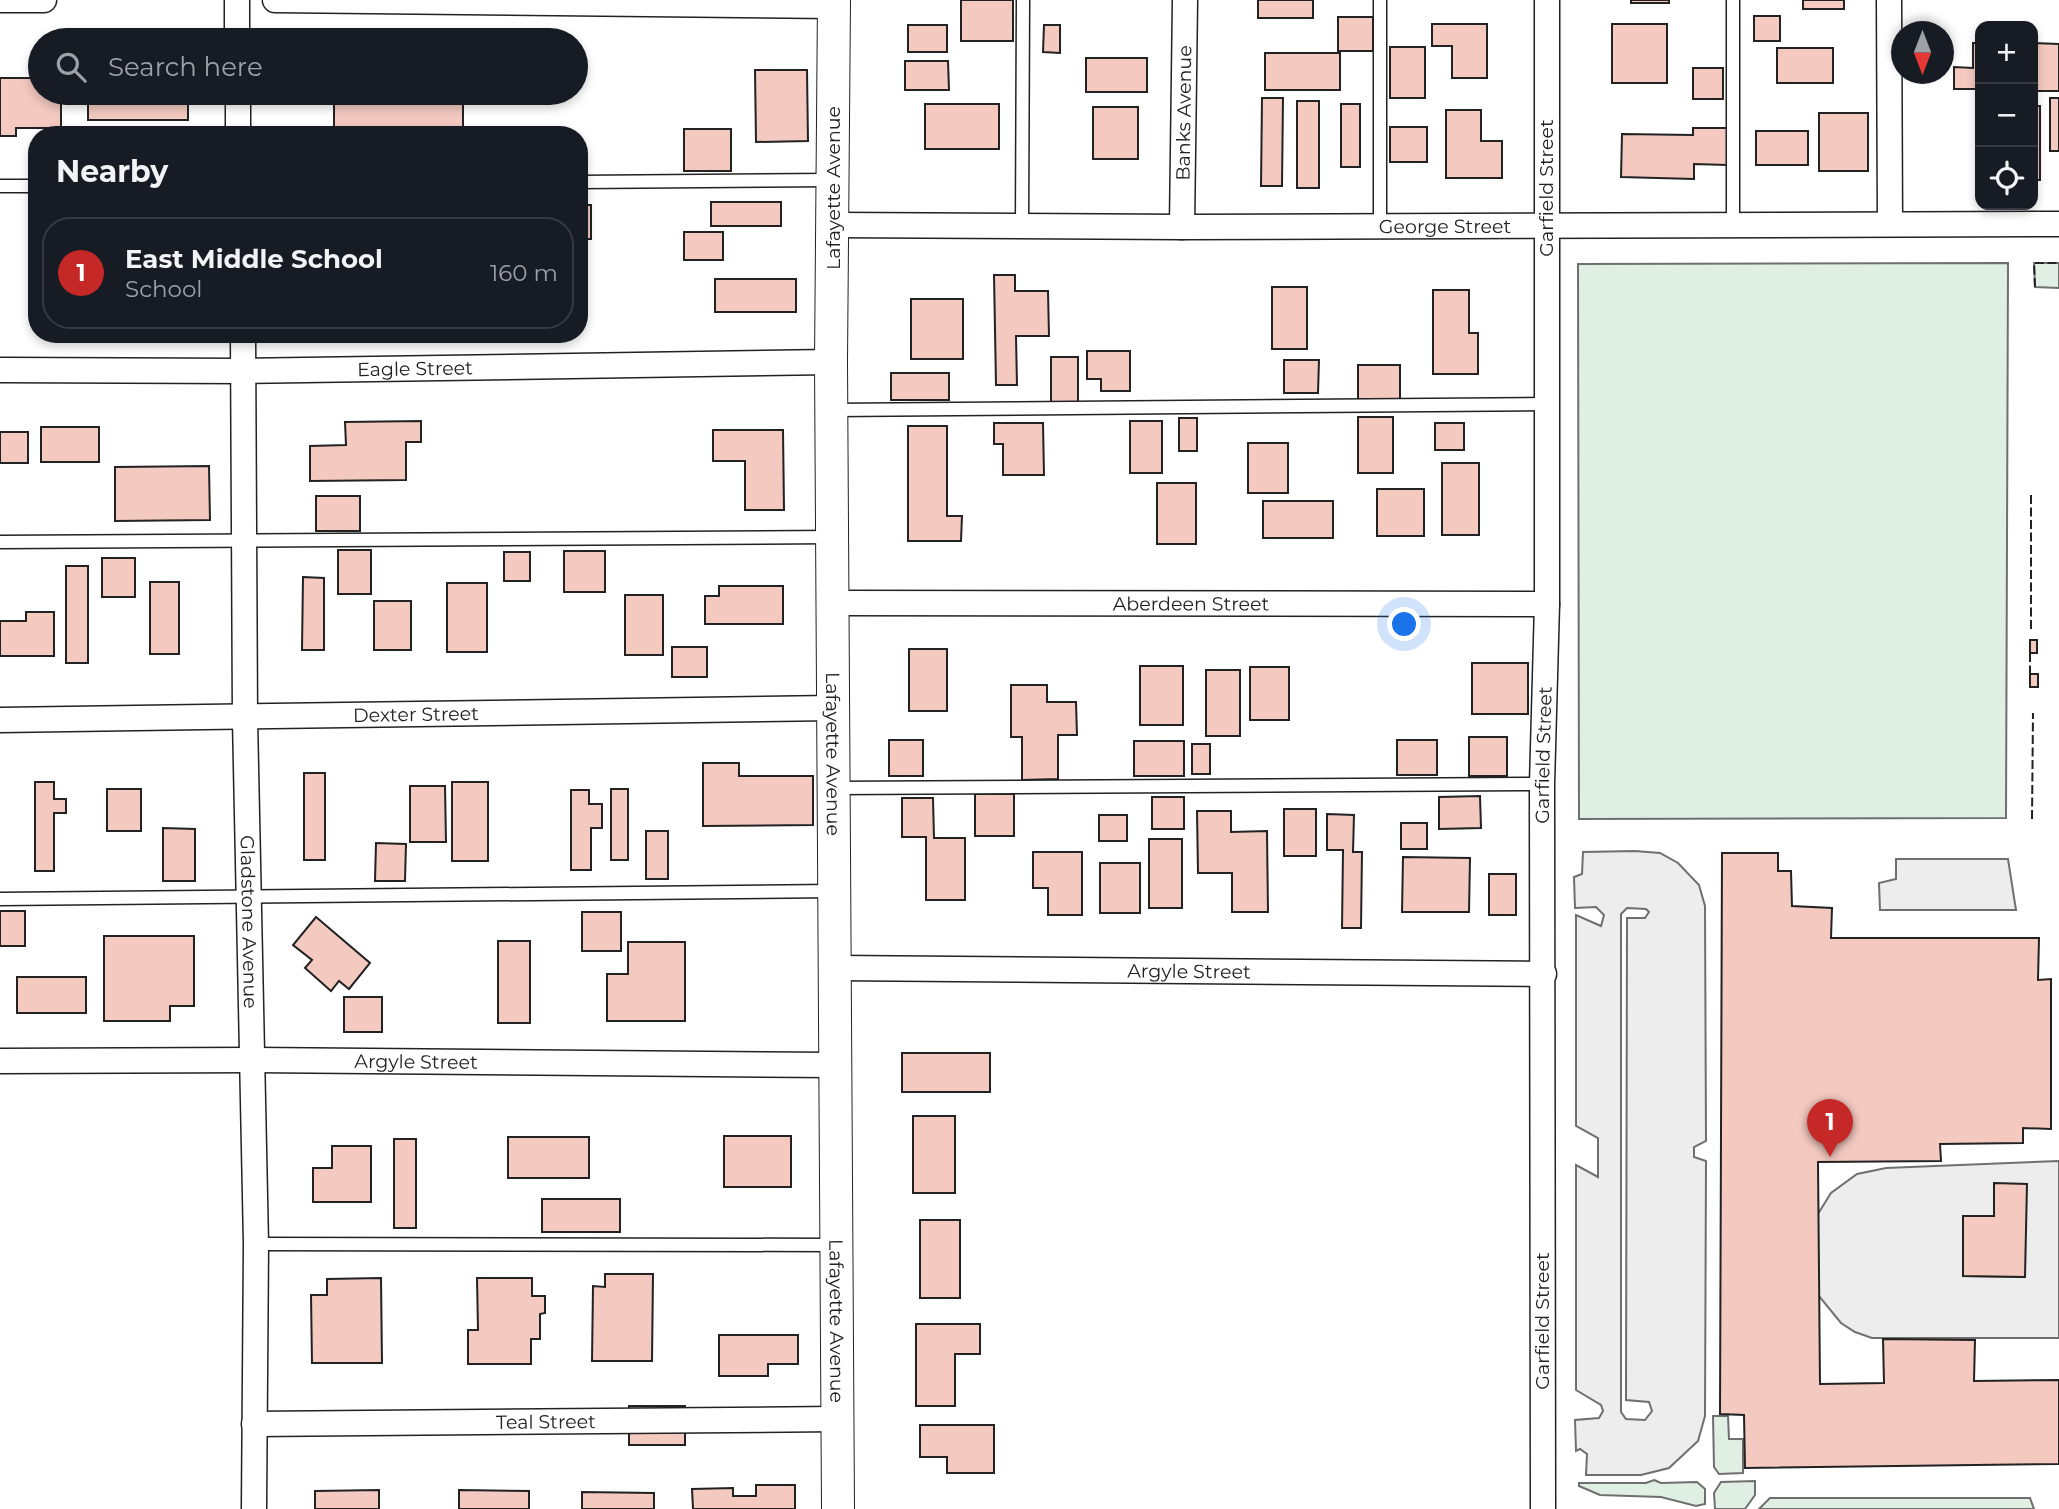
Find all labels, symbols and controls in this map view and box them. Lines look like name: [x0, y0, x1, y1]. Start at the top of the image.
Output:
north arrow: [1891, 21, 1954, 84]
map controls: [1975, 21, 2038, 210]
button: +: [1975, 21, 2038, 84]
search box: [28, 28, 588, 105]
street label: Banks Avenue: [1171, 45, 1196, 181]
icon: search: [52, 48, 90, 86]
text: Search here: [108, 51, 263, 83]
button: −: [1975, 84, 2038, 147]
street label: Lafayette Avenue: [822, 106, 845, 270]
street label: Garfield Street: [1535, 119, 1558, 257]
button: locate: [1975, 147, 2038, 210]
text: Nearby: [56, 153, 168, 190]
street label: George Street: [1379, 214, 1512, 238]
text: East Middle School: [125, 243, 383, 275]
text: 1: [76, 259, 86, 287]
text: 160 m: [490, 259, 558, 287]
text: School: [125, 275, 203, 303]
street label: Eagle Street: [357, 356, 473, 381]
street label: Aberdeen Street: [1113, 592, 1270, 615]
your location: [1387, 607, 1421, 641]
street label: Lafayette Avenue: [821, 672, 845, 836]
street label: Garfield Street: [1530, 686, 1556, 824]
street label: Dexter Street: [353, 702, 479, 726]
street label: Gladstone Avenue: [236, 835, 263, 1009]
street label: Argyle Street: [1127, 959, 1251, 983]
street label: Argyle Street: [354, 1049, 478, 1073]
pin: 1: [1807, 1099, 1853, 1157]
street label: Lafayette Avenue: [825, 1239, 849, 1403]
street label: Garfield Street: [1531, 1252, 1554, 1390]
street label: Teal Street: [496, 1410, 596, 1433]

